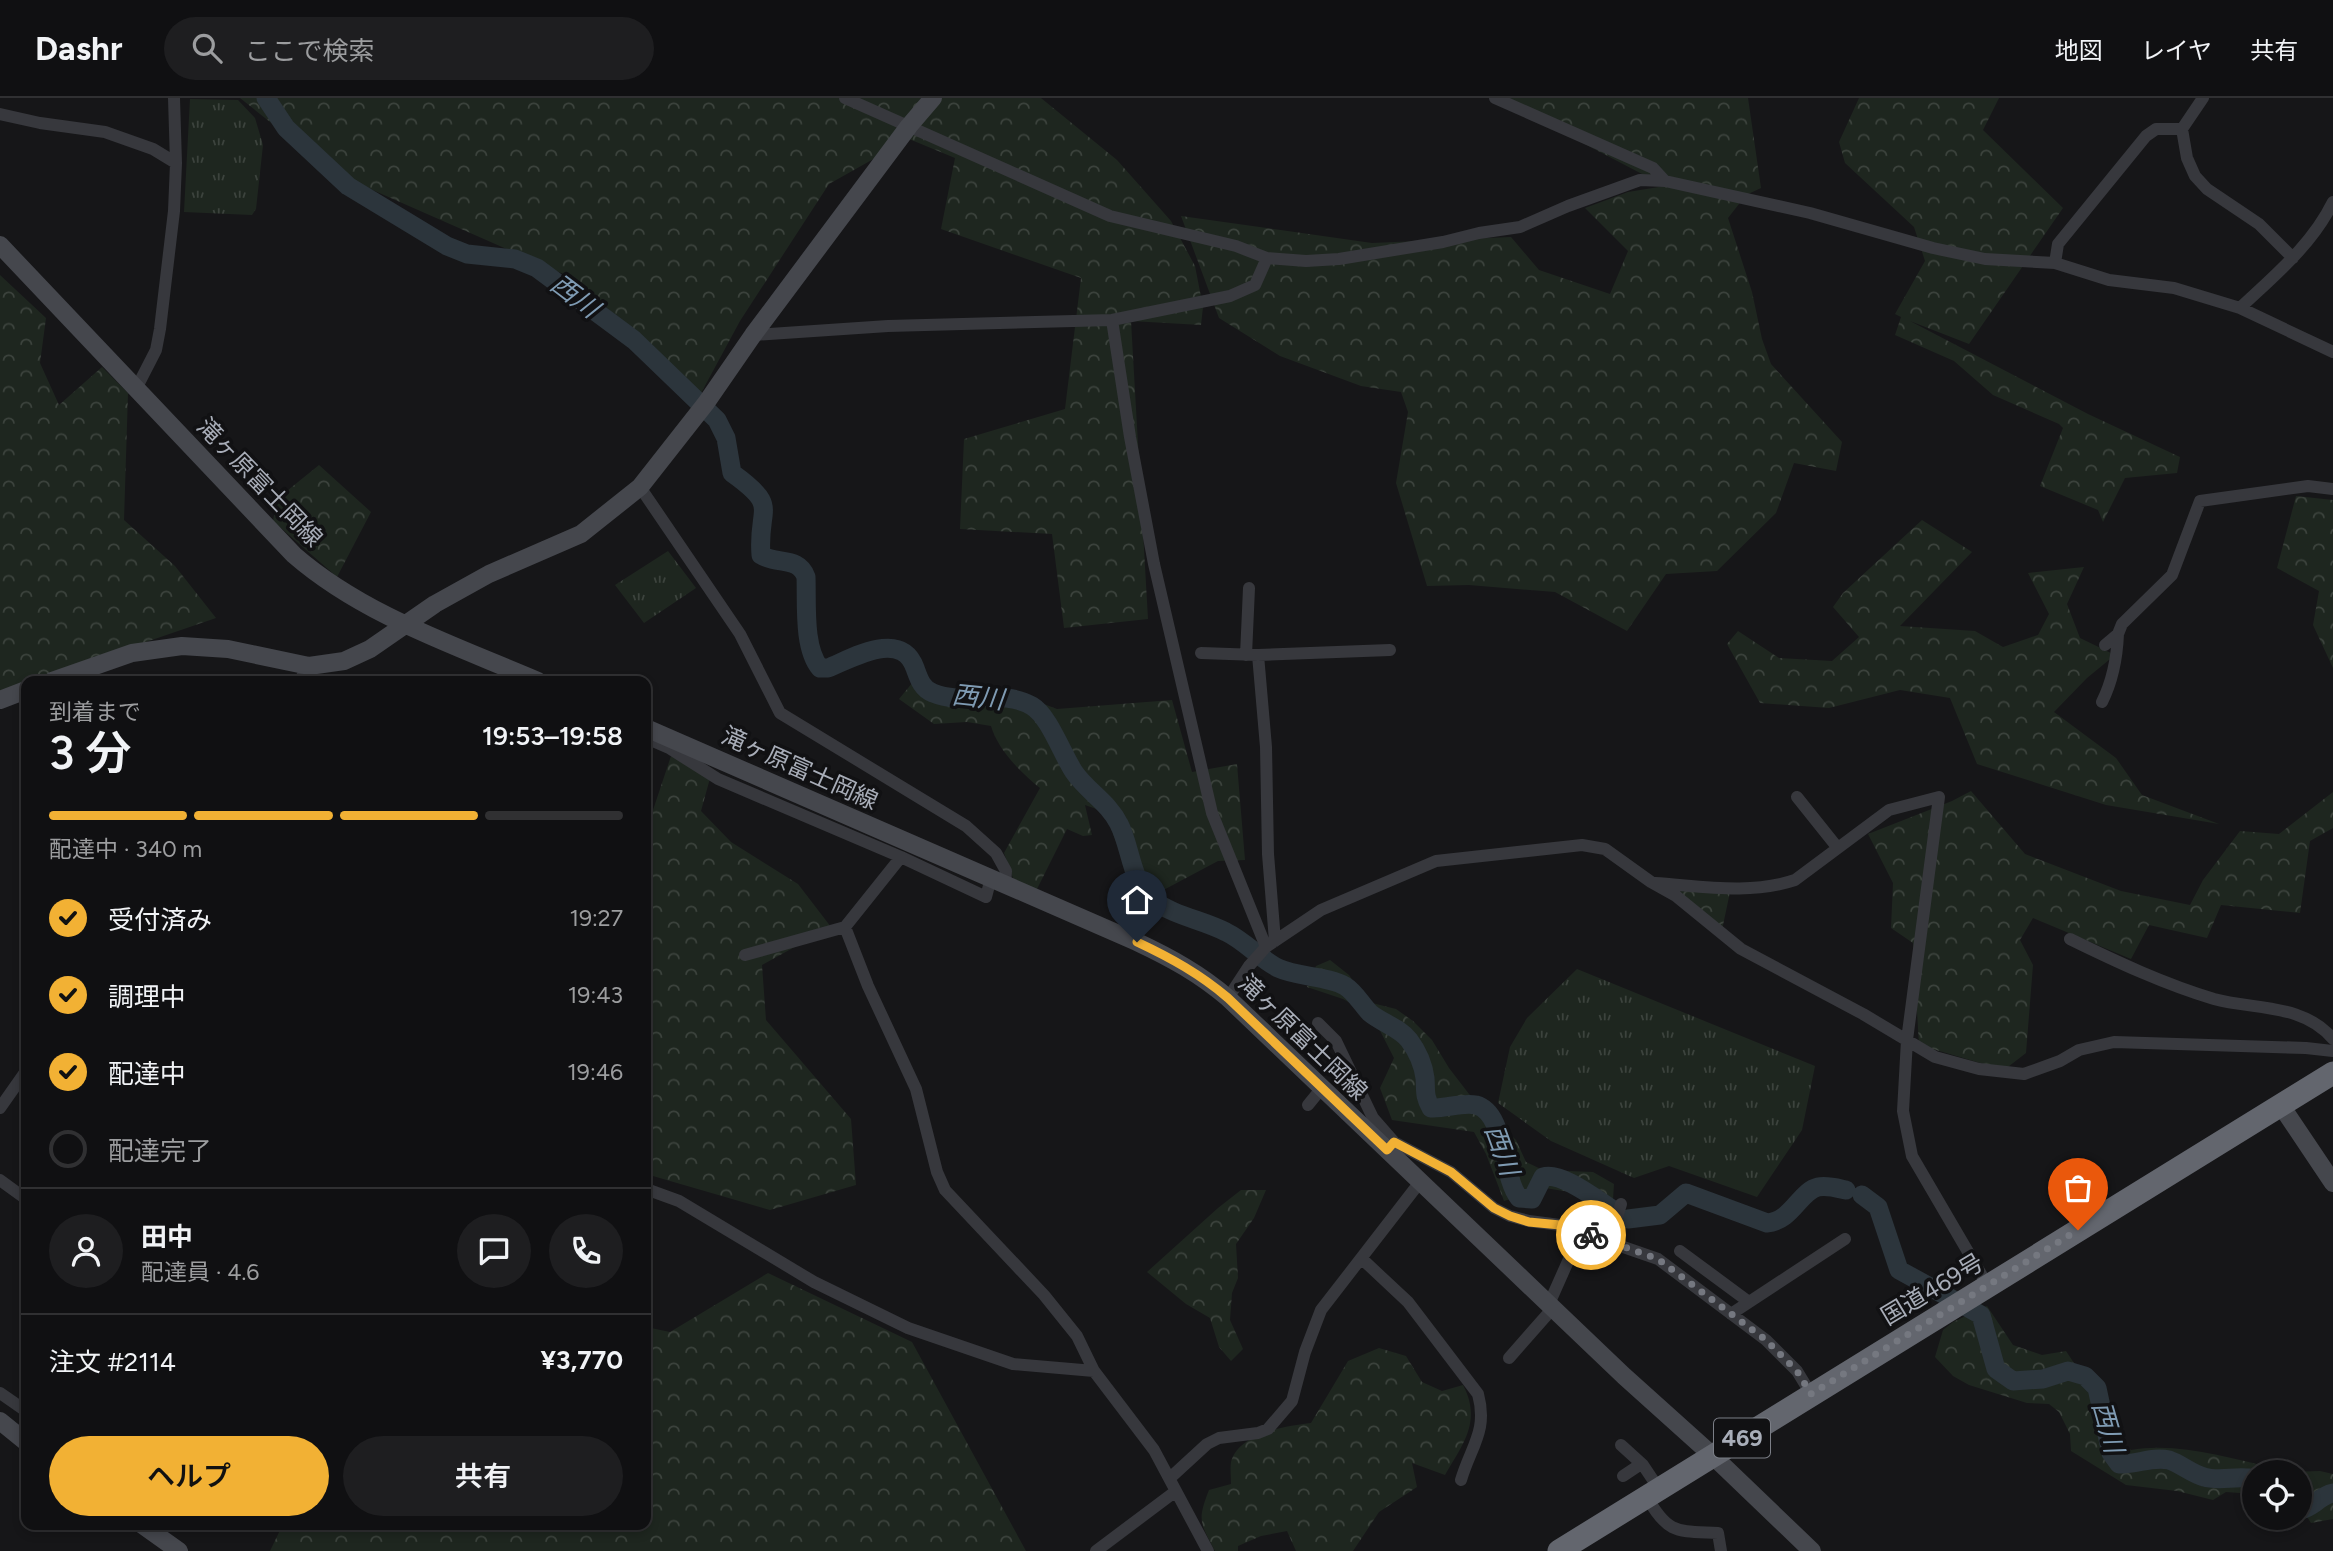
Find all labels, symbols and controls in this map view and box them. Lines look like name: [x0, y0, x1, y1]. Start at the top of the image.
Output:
search box: [164, 17, 654, 80]
text: Dashr: [35, 29, 122, 68]
icon: search: [188, 29, 226, 67]
text: ここで検索: [244, 35, 374, 67]
text: 地図: [2055, 36, 2103, 65]
text: レイヤ: [2141, 36, 2212, 65]
text: 共有: [2250, 36, 2298, 65]
water label: 西川: [545, 268, 608, 326]
street label: 滝ヶ原富士岡線: [191, 412, 329, 552]
water label: 西川: [950, 678, 1009, 716]
text: 到着まで: [49, 698, 141, 726]
text: 19:53–19:58: [482, 720, 623, 752]
street label: 滝ヶ原富士岡線: [717, 721, 883, 815]
text: 3 分: [49, 725, 131, 781]
text: 配達中 · 340 m: [49, 835, 202, 863]
pin: [1107, 870, 1167, 942]
icon: home: [1118, 881, 1156, 919]
icon: check: [49, 899, 87, 937]
text: 受付済み: [108, 904, 212, 936]
text: 19:27: [569, 904, 623, 932]
street label: 滝ヶ原富士岡線: [1233, 968, 1373, 1106]
icon: check: [49, 976, 87, 1014]
text: 調理中: [108, 981, 186, 1013]
text: 19:43: [568, 981, 623, 1009]
icon: check: [49, 1053, 87, 1091]
text: 配達中: [108, 1058, 186, 1090]
text: 19:46: [567, 1058, 623, 1086]
water label: 西川: [1478, 1120, 1527, 1183]
text: 配達完了: [108, 1135, 212, 1167]
pin: [2048, 1158, 2108, 1230]
icon: bag: [2059, 1169, 2097, 1207]
courier: [1556, 1200, 1626, 1270]
button: person: [49, 1214, 123, 1288]
button: chat: [457, 1214, 531, 1288]
button: phone: [549, 1214, 623, 1288]
icon: bike: [1572, 1216, 1610, 1254]
text: 田中: [141, 1221, 193, 1253]
street label: 国道469号: [1876, 1247, 1988, 1331]
text: 配達員 · 4.6: [141, 1258, 259, 1286]
text: ¥3,770: [541, 1344, 623, 1376]
text: 注文 #2114: [49, 1346, 176, 1378]
water label: 西川: [2085, 1398, 2131, 1459]
road number: 469: [1714, 1418, 1770, 1457]
button: ヘルプ: [49, 1436, 329, 1516]
button: 共有: [343, 1436, 623, 1516]
map controls: [2242, 1460, 2312, 1530]
button: locate: [2242, 1460, 2312, 1530]

